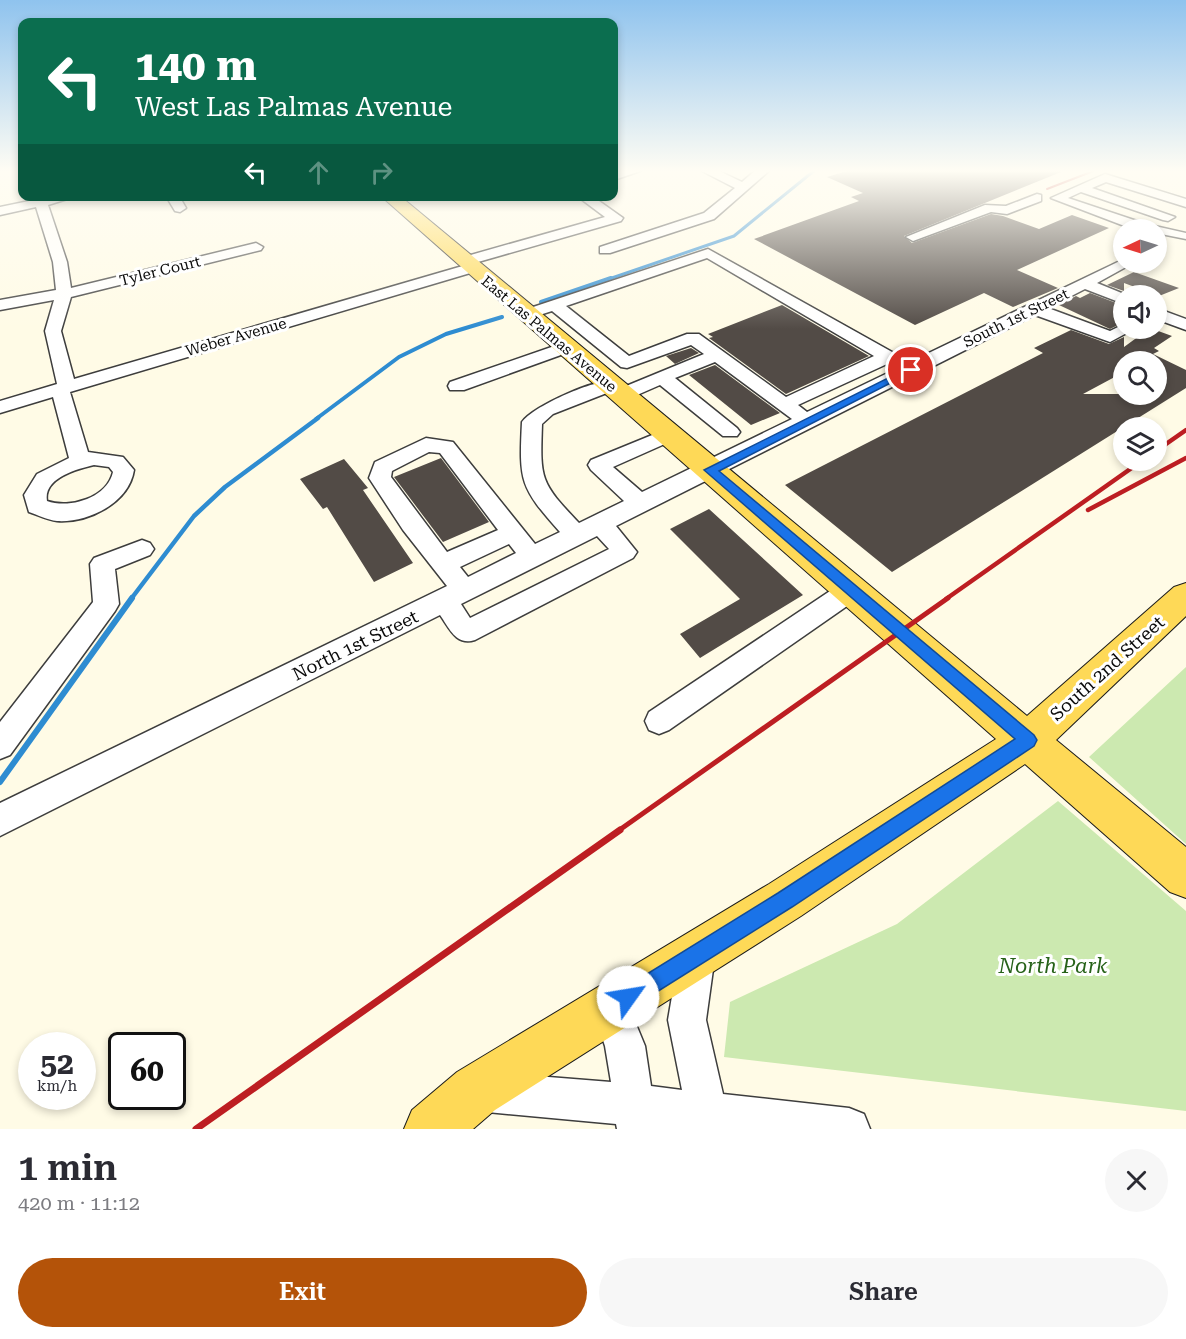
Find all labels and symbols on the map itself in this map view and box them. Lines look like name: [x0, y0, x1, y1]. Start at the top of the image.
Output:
north arrow: [1113, 219, 1167, 273]
street label: Tyler Court: [117, 252, 203, 290]
street label: East Las Palmas Avenue: [478, 272, 620, 396]
street label: South 1st Street: [960, 284, 1072, 351]
street label: Weber Avenue: [183, 314, 289, 360]
pin: [885, 344, 936, 395]
street label: North 1st Street: [289, 605, 422, 685]
street label: South 2nd Street: [1046, 611, 1169, 725]
park label: North Park: [998, 954, 1108, 978]
position arrow: [596, 965, 660, 1029]
speed limit sign: 60: [108, 1032, 186, 1110]

